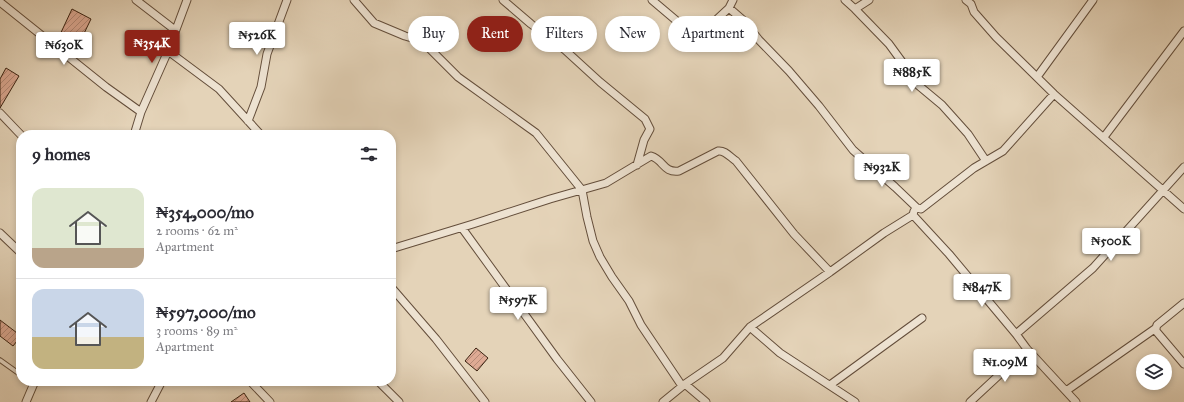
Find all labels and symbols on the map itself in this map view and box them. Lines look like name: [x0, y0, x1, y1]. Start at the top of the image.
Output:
pin: ₦526K: [229, 22, 285, 56]
pin: ₦354K: [124, 30, 180, 64]
pin: ₦630K: [36, 32, 92, 66]
pin: ₦885K: [884, 59, 940, 93]
pin: ₦932K: [854, 154, 910, 188]
pin: ₦500K: [1083, 228, 1139, 262]
pin: ₦847K: [954, 274, 1010, 308]
pin: ₦597K: [490, 287, 546, 321]
pin: ₦1.09M: [972, 349, 1038, 383]

